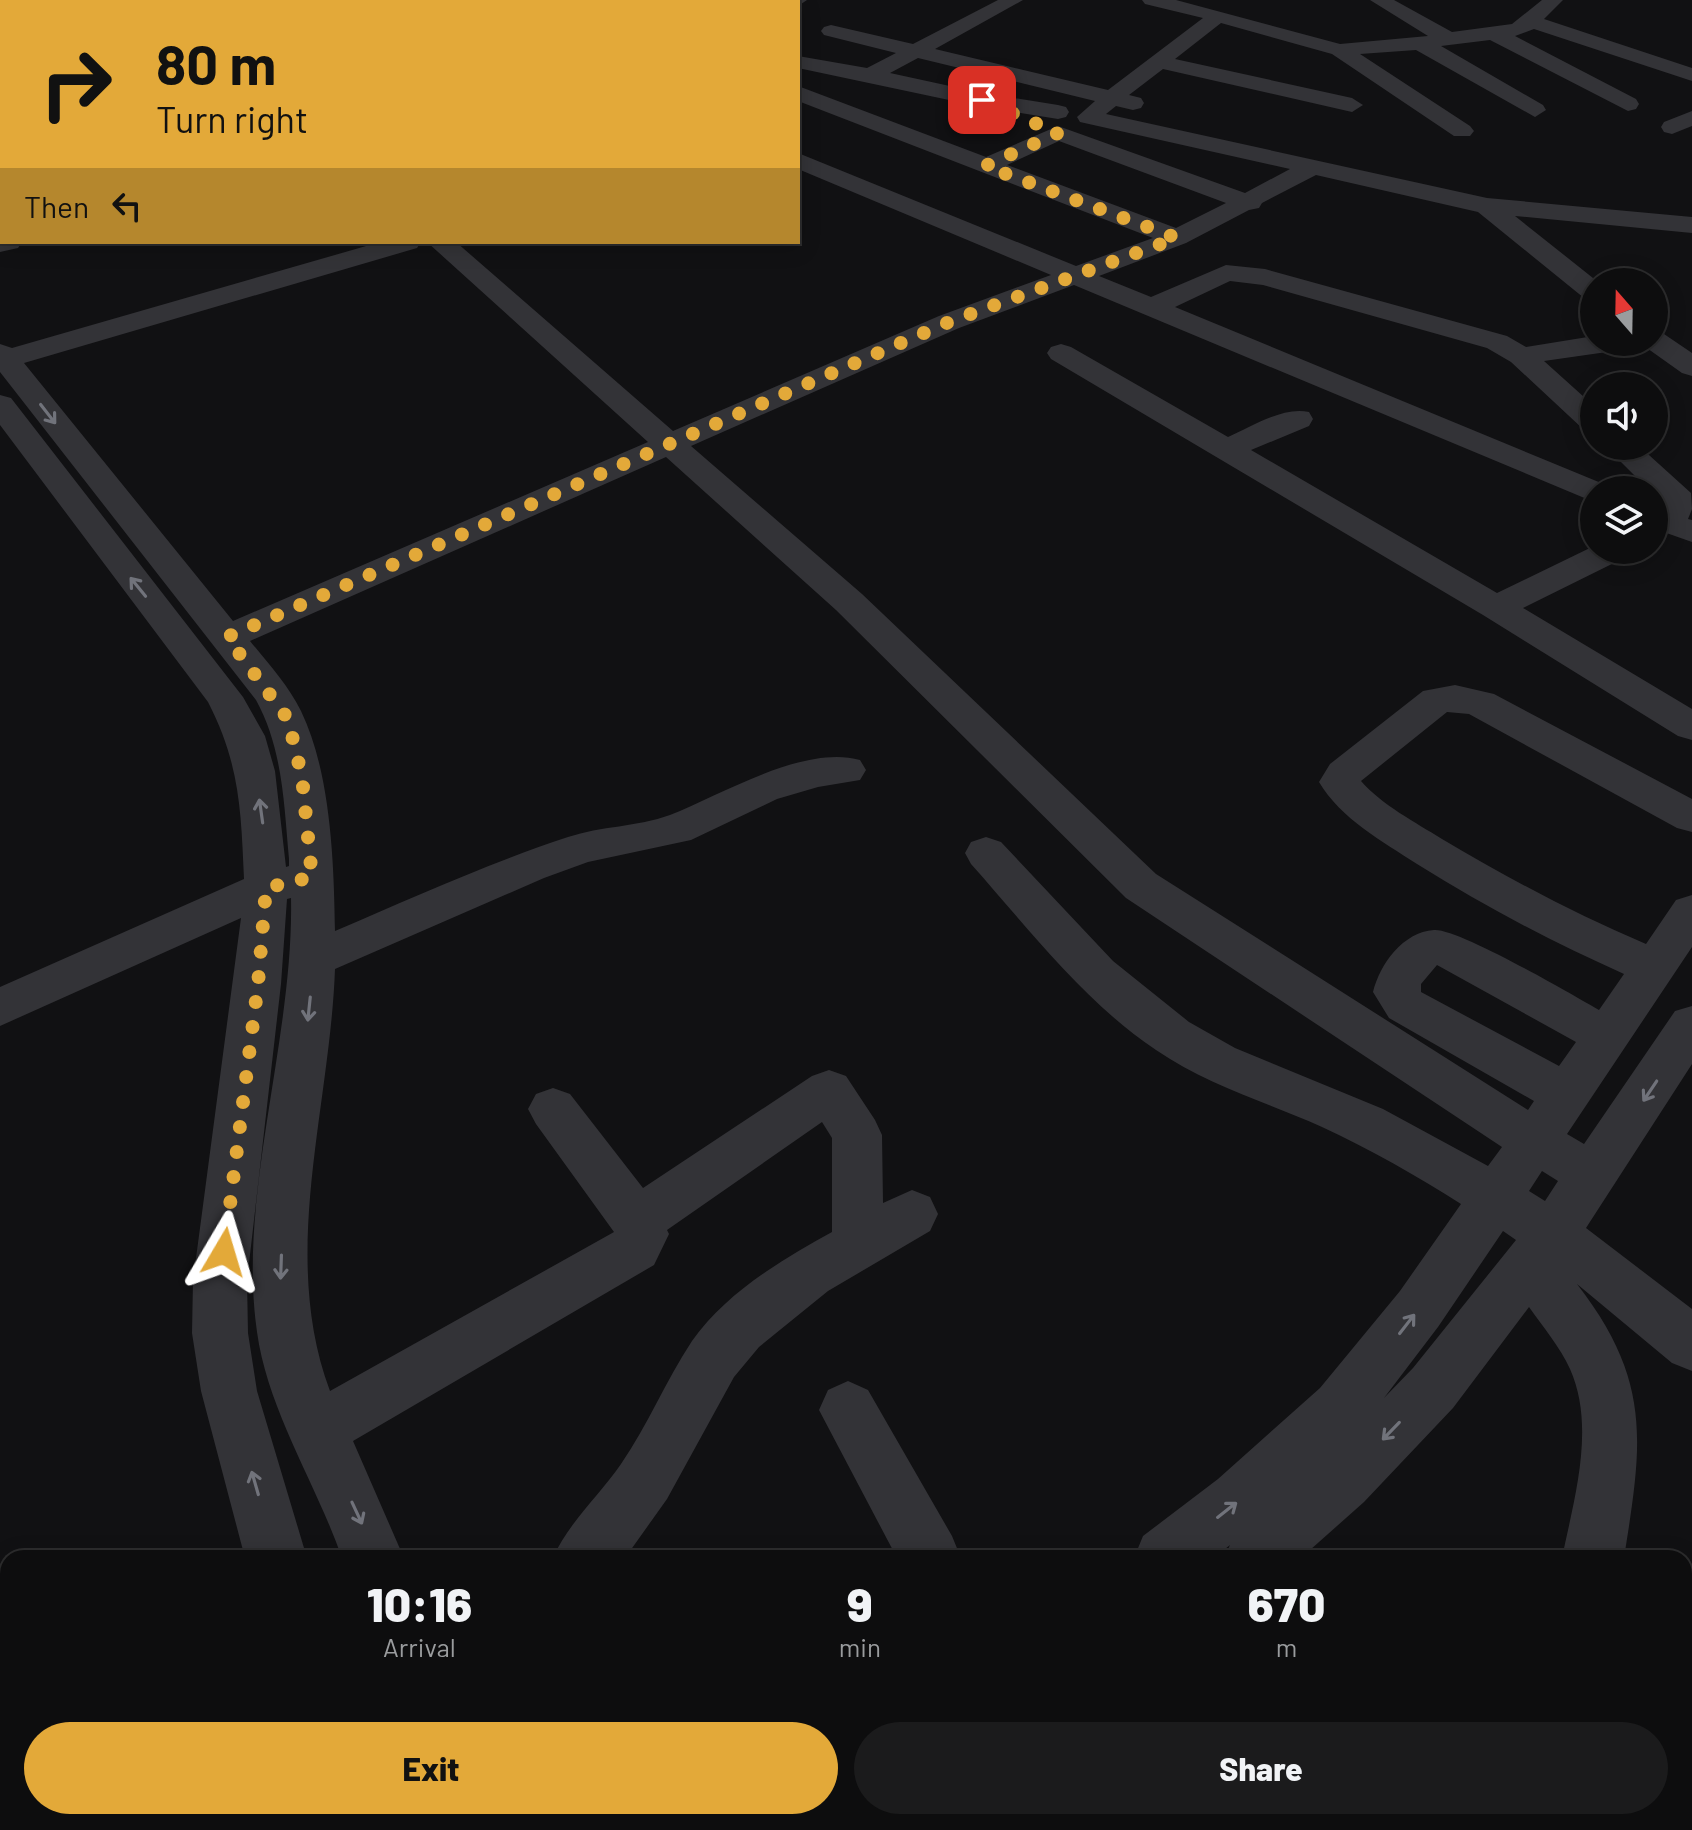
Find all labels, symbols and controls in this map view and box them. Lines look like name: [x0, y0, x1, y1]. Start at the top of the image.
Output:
text: 80 m: [156, 29, 276, 96]
icon: right: [24, 32, 128, 136]
pin: [948, 66, 1016, 134]
icon: arrive: [960, 78, 1004, 122]
text: Turn right: [156, 97, 308, 140]
icon: left: [105, 184, 149, 228]
text: Then: [24, 188, 89, 224]
north arrow: [1580, 268, 1668, 356]
map controls: [1580, 268, 1668, 564]
button: sound: [1580, 372, 1668, 460]
one-way arrow: [40, 403, 57, 424]
button: layers: [1580, 476, 1668, 564]
one-way arrow: [130, 577, 147, 598]
one-way arrow: [253, 798, 268, 825]
one-way arrow: [301, 996, 316, 1021]
one-way arrow: [1641, 1079, 1658, 1101]
position arrow: [182, 1210, 266, 1294]
one-way arrow: [274, 1253, 289, 1280]
one-way arrow: [1398, 1314, 1416, 1335]
one-way arrow: [1382, 1421, 1401, 1441]
one-way arrow: [247, 1470, 262, 1496]
one-way arrow: [350, 1501, 365, 1525]
one-way arrow: [1216, 1501, 1237, 1518]
text: 10:16: [367, 1574, 472, 1632]
text: 9: [847, 1574, 873, 1632]
text: 670: [1248, 1574, 1325, 1632]
text: Arrival: [383, 1631, 456, 1662]
text: min: [839, 1631, 881, 1662]
text: m: [1276, 1631, 1297, 1662]
button: Exit: [24, 1722, 838, 1814]
button: Share: [854, 1722, 1668, 1814]

